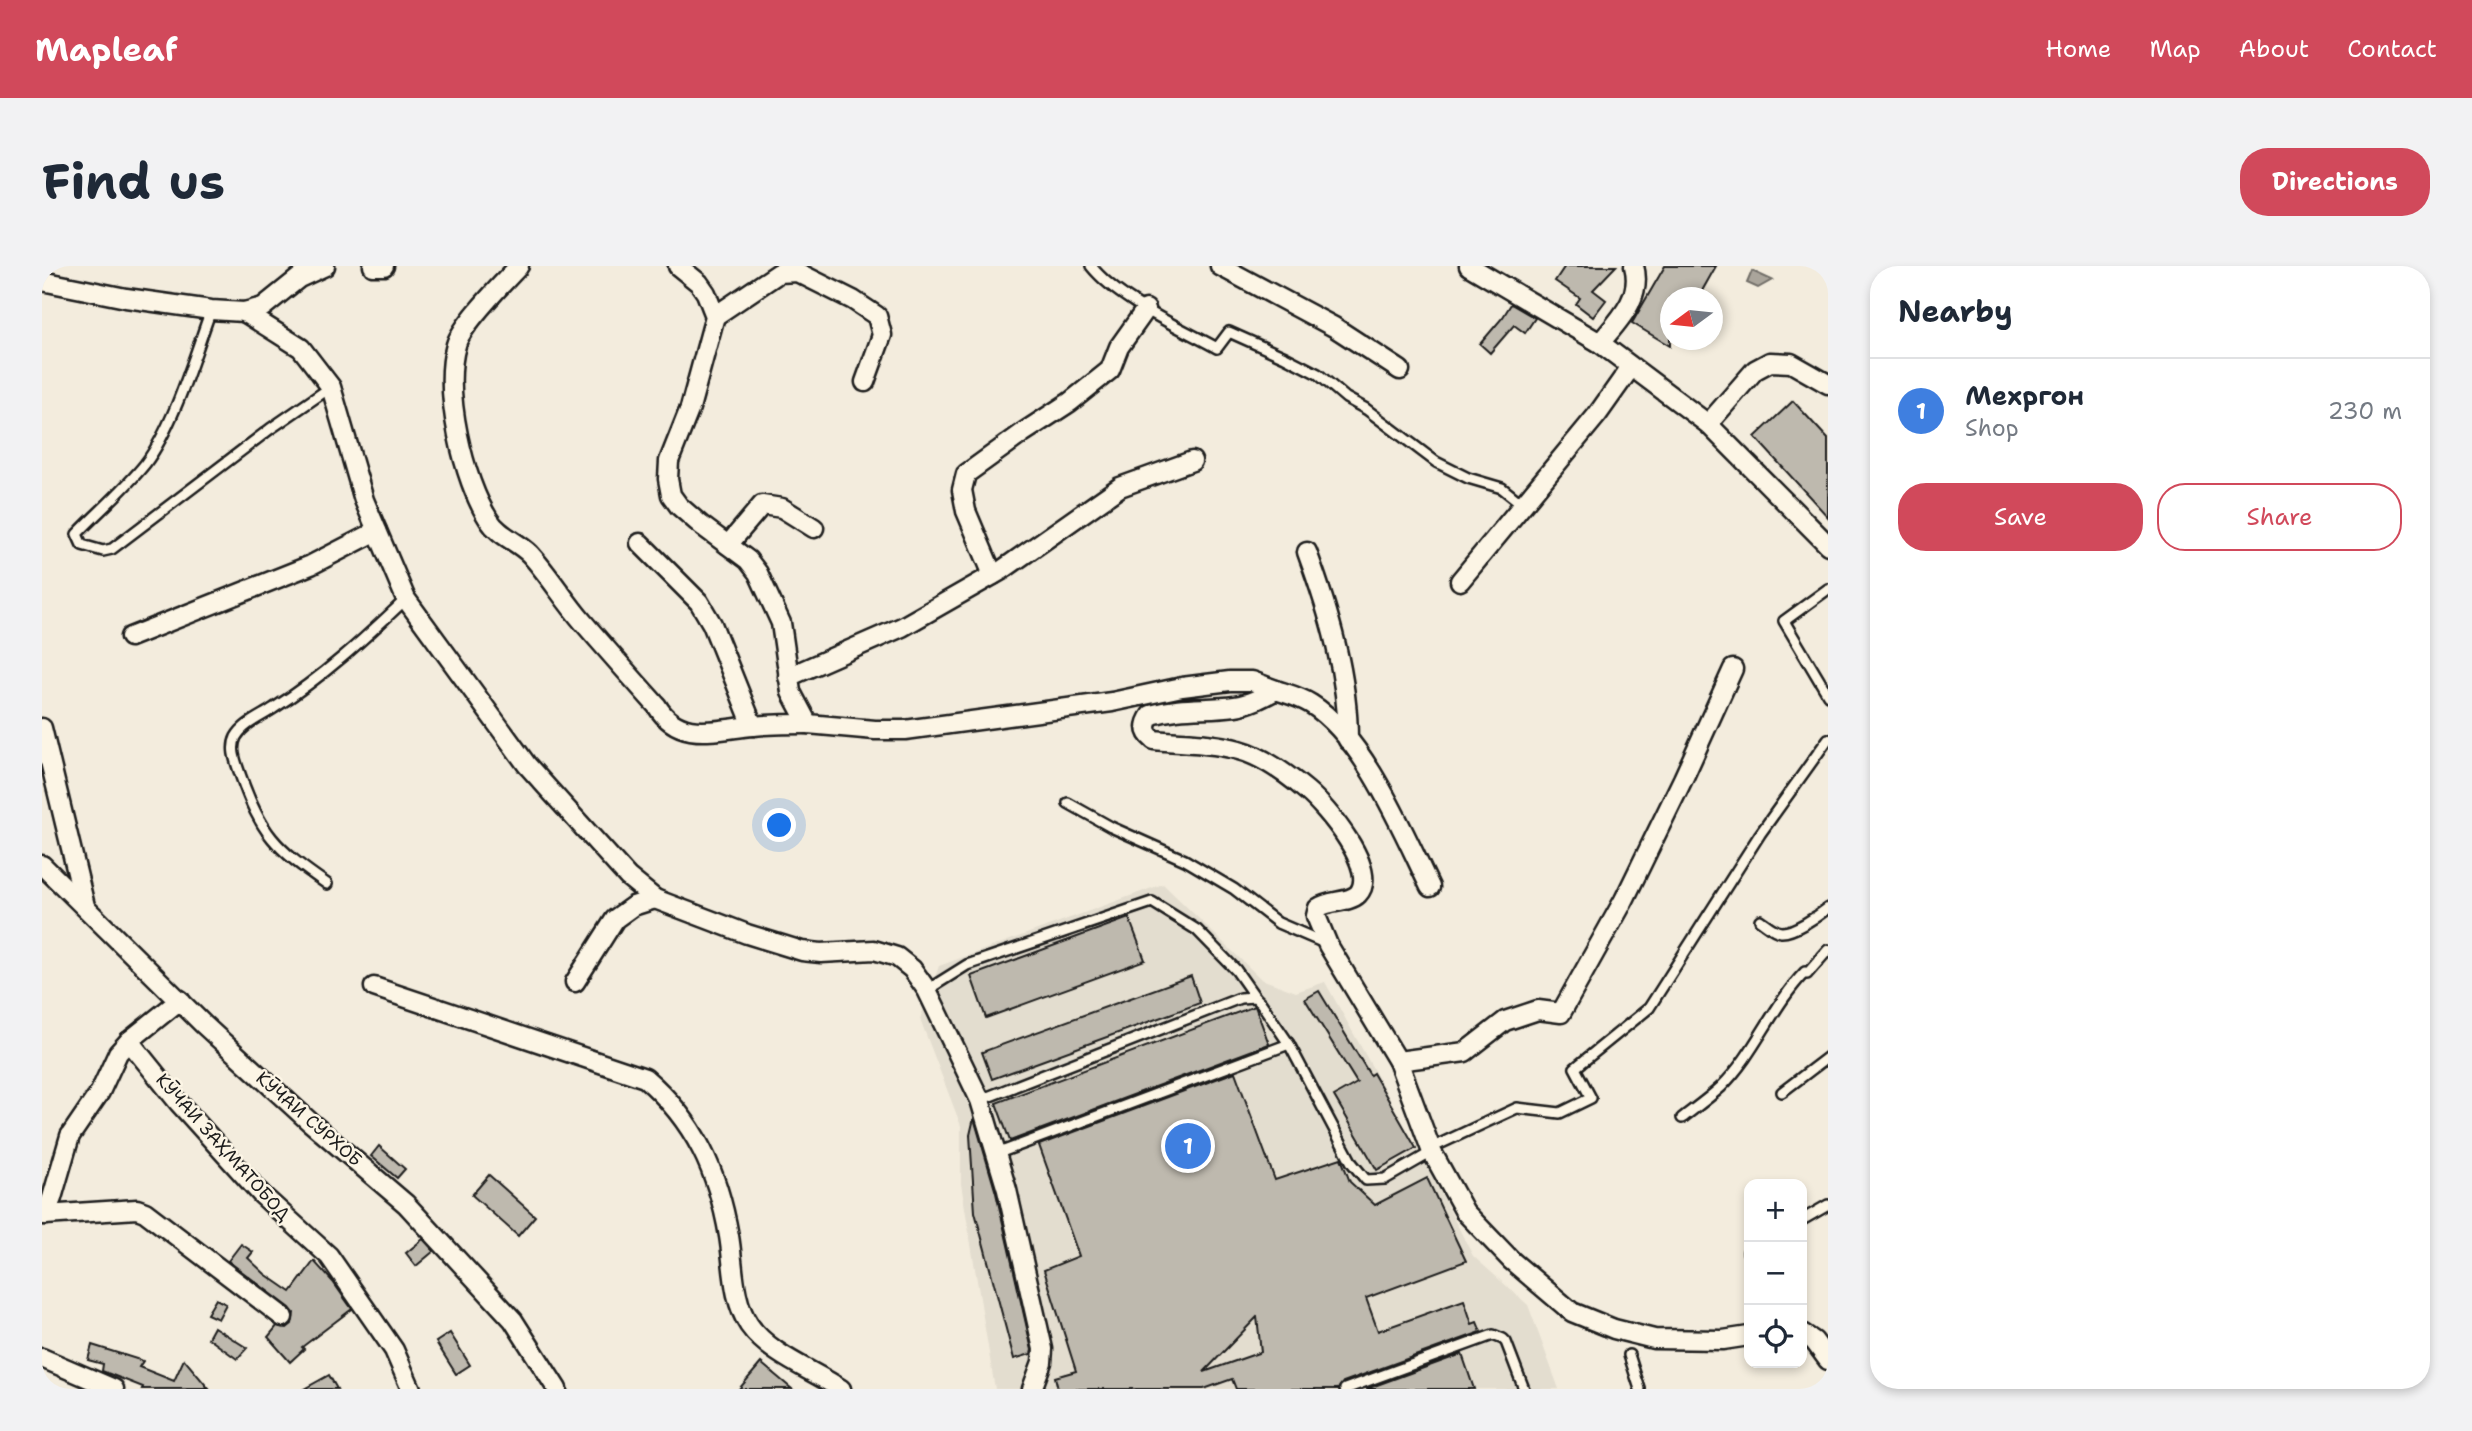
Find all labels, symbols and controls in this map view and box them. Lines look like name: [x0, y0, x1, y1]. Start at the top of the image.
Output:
text: Mapleaf: [35, 27, 178, 72]
text: Home: [2045, 33, 2111, 65]
text: Map: [2149, 33, 2201, 65]
text: About: [2239, 33, 2309, 65]
text: Contact: [2347, 33, 2437, 65]
button: Directions: [2240, 148, 2430, 216]
text: Find us: [42, 149, 225, 215]
north arrow: [1660, 287, 1723, 350]
text: Nearby: [1898, 291, 2013, 332]
text: Мехргон: [1965, 378, 2084, 413]
text: 1: [1916, 396, 1926, 426]
text: 230 m: [2328, 396, 2402, 426]
text: Shop: [1965, 413, 2019, 443]
button: Save: [1898, 483, 2143, 551]
button: Share: [2157, 483, 2402, 551]
your location: [762, 808, 796, 842]
street label: КӮЧАИ СУРХОБ: [251, 1066, 367, 1172]
street label: КӮЧАИ ЗАҲМАТОБОД: [150, 1068, 296, 1226]
pin: 1: [1165, 1120, 1211, 1172]
map controls: [1744, 1179, 1807, 1368]
button: +: [1744, 1179, 1807, 1242]
button: −: [1744, 1242, 1807, 1305]
button: locate: [1744, 1305, 1807, 1368]

